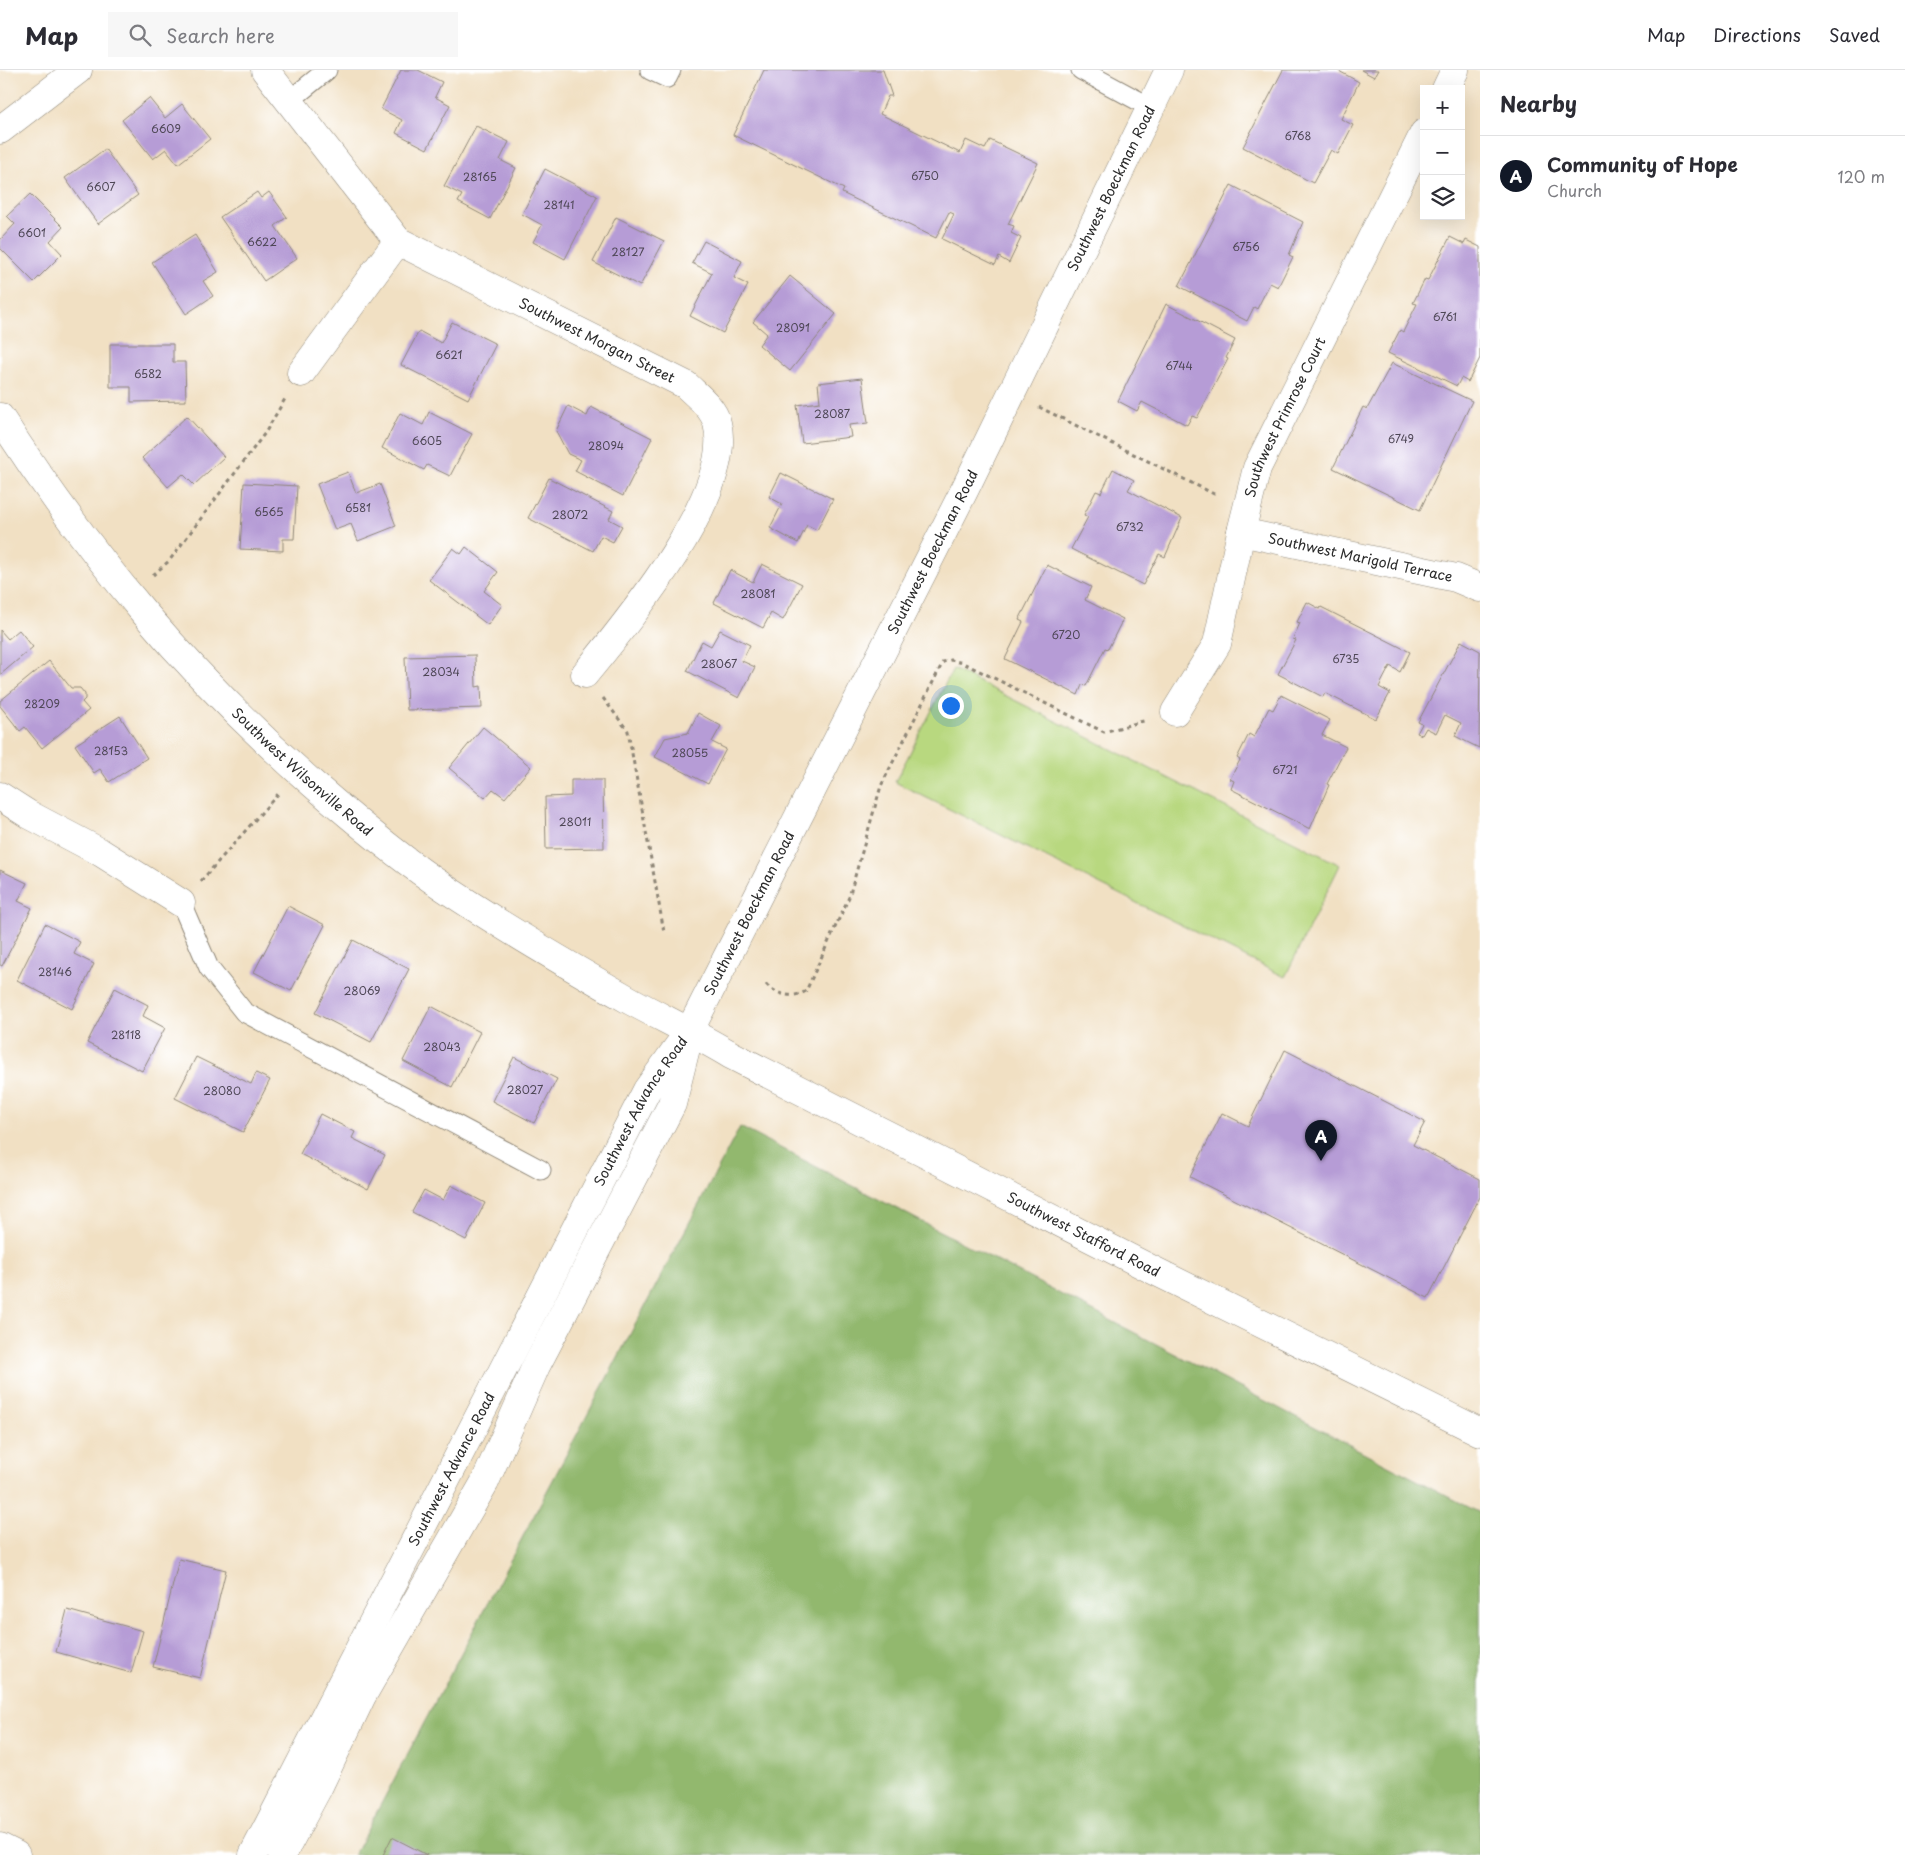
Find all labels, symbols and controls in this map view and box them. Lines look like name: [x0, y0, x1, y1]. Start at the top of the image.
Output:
search box: [108, 12, 458, 57]
text: Map: [25, 17, 78, 53]
icon: search: [126, 21, 154, 49]
text: Search here: [166, 21, 275, 49]
text: Map: [1647, 21, 1685, 48]
text: Directions: [1713, 21, 1801, 48]
text: Saved: [1829, 21, 1880, 48]
map controls: [1420, 85, 1465, 220]
button: +: [1420, 85, 1465, 130]
text: Nearby: [1500, 87, 1577, 119]
street label: Southwest Boeckman Road: [1062, 102, 1160, 275]
house number: 6609: [151, 120, 181, 137]
house number: 6768: [1285, 127, 1311, 144]
button: −: [1420, 130, 1465, 175]
text: Community of Hope: [1547, 150, 1738, 178]
text: A: [1510, 164, 1522, 188]
text: 120 m: [1838, 164, 1885, 188]
house number: 6750: [911, 167, 939, 184]
house number: 28165: [463, 168, 497, 185]
button: layers: [1420, 175, 1465, 220]
house number: 6607: [87, 178, 115, 195]
text: Church: [1547, 178, 1602, 202]
house number: 28141: [544, 196, 574, 213]
house number: 6601: [18, 224, 46, 241]
house number: 6622: [247, 233, 277, 250]
house number: 6756: [1232, 238, 1260, 255]
house number: 28127: [612, 243, 644, 260]
street label: Southwest Morgan Street: [515, 292, 679, 388]
house number: 6761: [1433, 308, 1457, 325]
house number: 28091: [776, 319, 810, 336]
street label: Southwest Primrose Court: [1239, 333, 1331, 499]
house number: 6621: [436, 346, 463, 363]
house number: 6744: [1165, 357, 1193, 374]
house number: 6582: [134, 365, 162, 382]
house number: 28087: [814, 405, 850, 422]
house number: 6749: [1388, 430, 1414, 447]
house number: 6605: [412, 432, 442, 449]
house number: 28094: [588, 437, 624, 454]
street label: Southwest Boeckman Road: [882, 466, 983, 638]
house number: 6581: [345, 499, 371, 516]
house number: 6565: [254, 503, 284, 520]
house number: 28072: [552, 506, 589, 523]
house number: 6732: [1116, 518, 1144, 535]
street label: Southwest Marigold Terrace: [1266, 527, 1455, 587]
house number: 28081: [741, 585, 775, 602]
house number: 6720: [1052, 626, 1080, 643]
house number: 6735: [1333, 650, 1359, 667]
house number: 28067: [701, 655, 737, 672]
house number: 28034: [422, 663, 460, 680]
your location: [938, 693, 964, 719]
house number: 28209: [24, 695, 60, 712]
street label: Southwest Wilsonville Road: [227, 703, 378, 841]
house number: 28153: [94, 742, 128, 759]
house number: 28055: [672, 744, 708, 761]
house number: 6721: [1272, 761, 1298, 778]
house number: 28011: [559, 813, 591, 830]
street label: Southwest Boeckman Road: [698, 827, 799, 999]
house number: 28146: [38, 963, 72, 980]
house number: 28069: [344, 982, 380, 999]
house number: 28118: [111, 1026, 141, 1043]
street label: Southwest Advance Road: [588, 1032, 692, 1189]
house number: 28043: [423, 1038, 461, 1055]
house number: 28027: [507, 1081, 543, 1098]
house number: 28080: [203, 1082, 241, 1099]
pin: A: [1305, 1120, 1337, 1161]
street label: Southwest Stafford Road: [1003, 1186, 1164, 1282]
street label: Southwest Advance Road: [403, 1388, 500, 1550]

